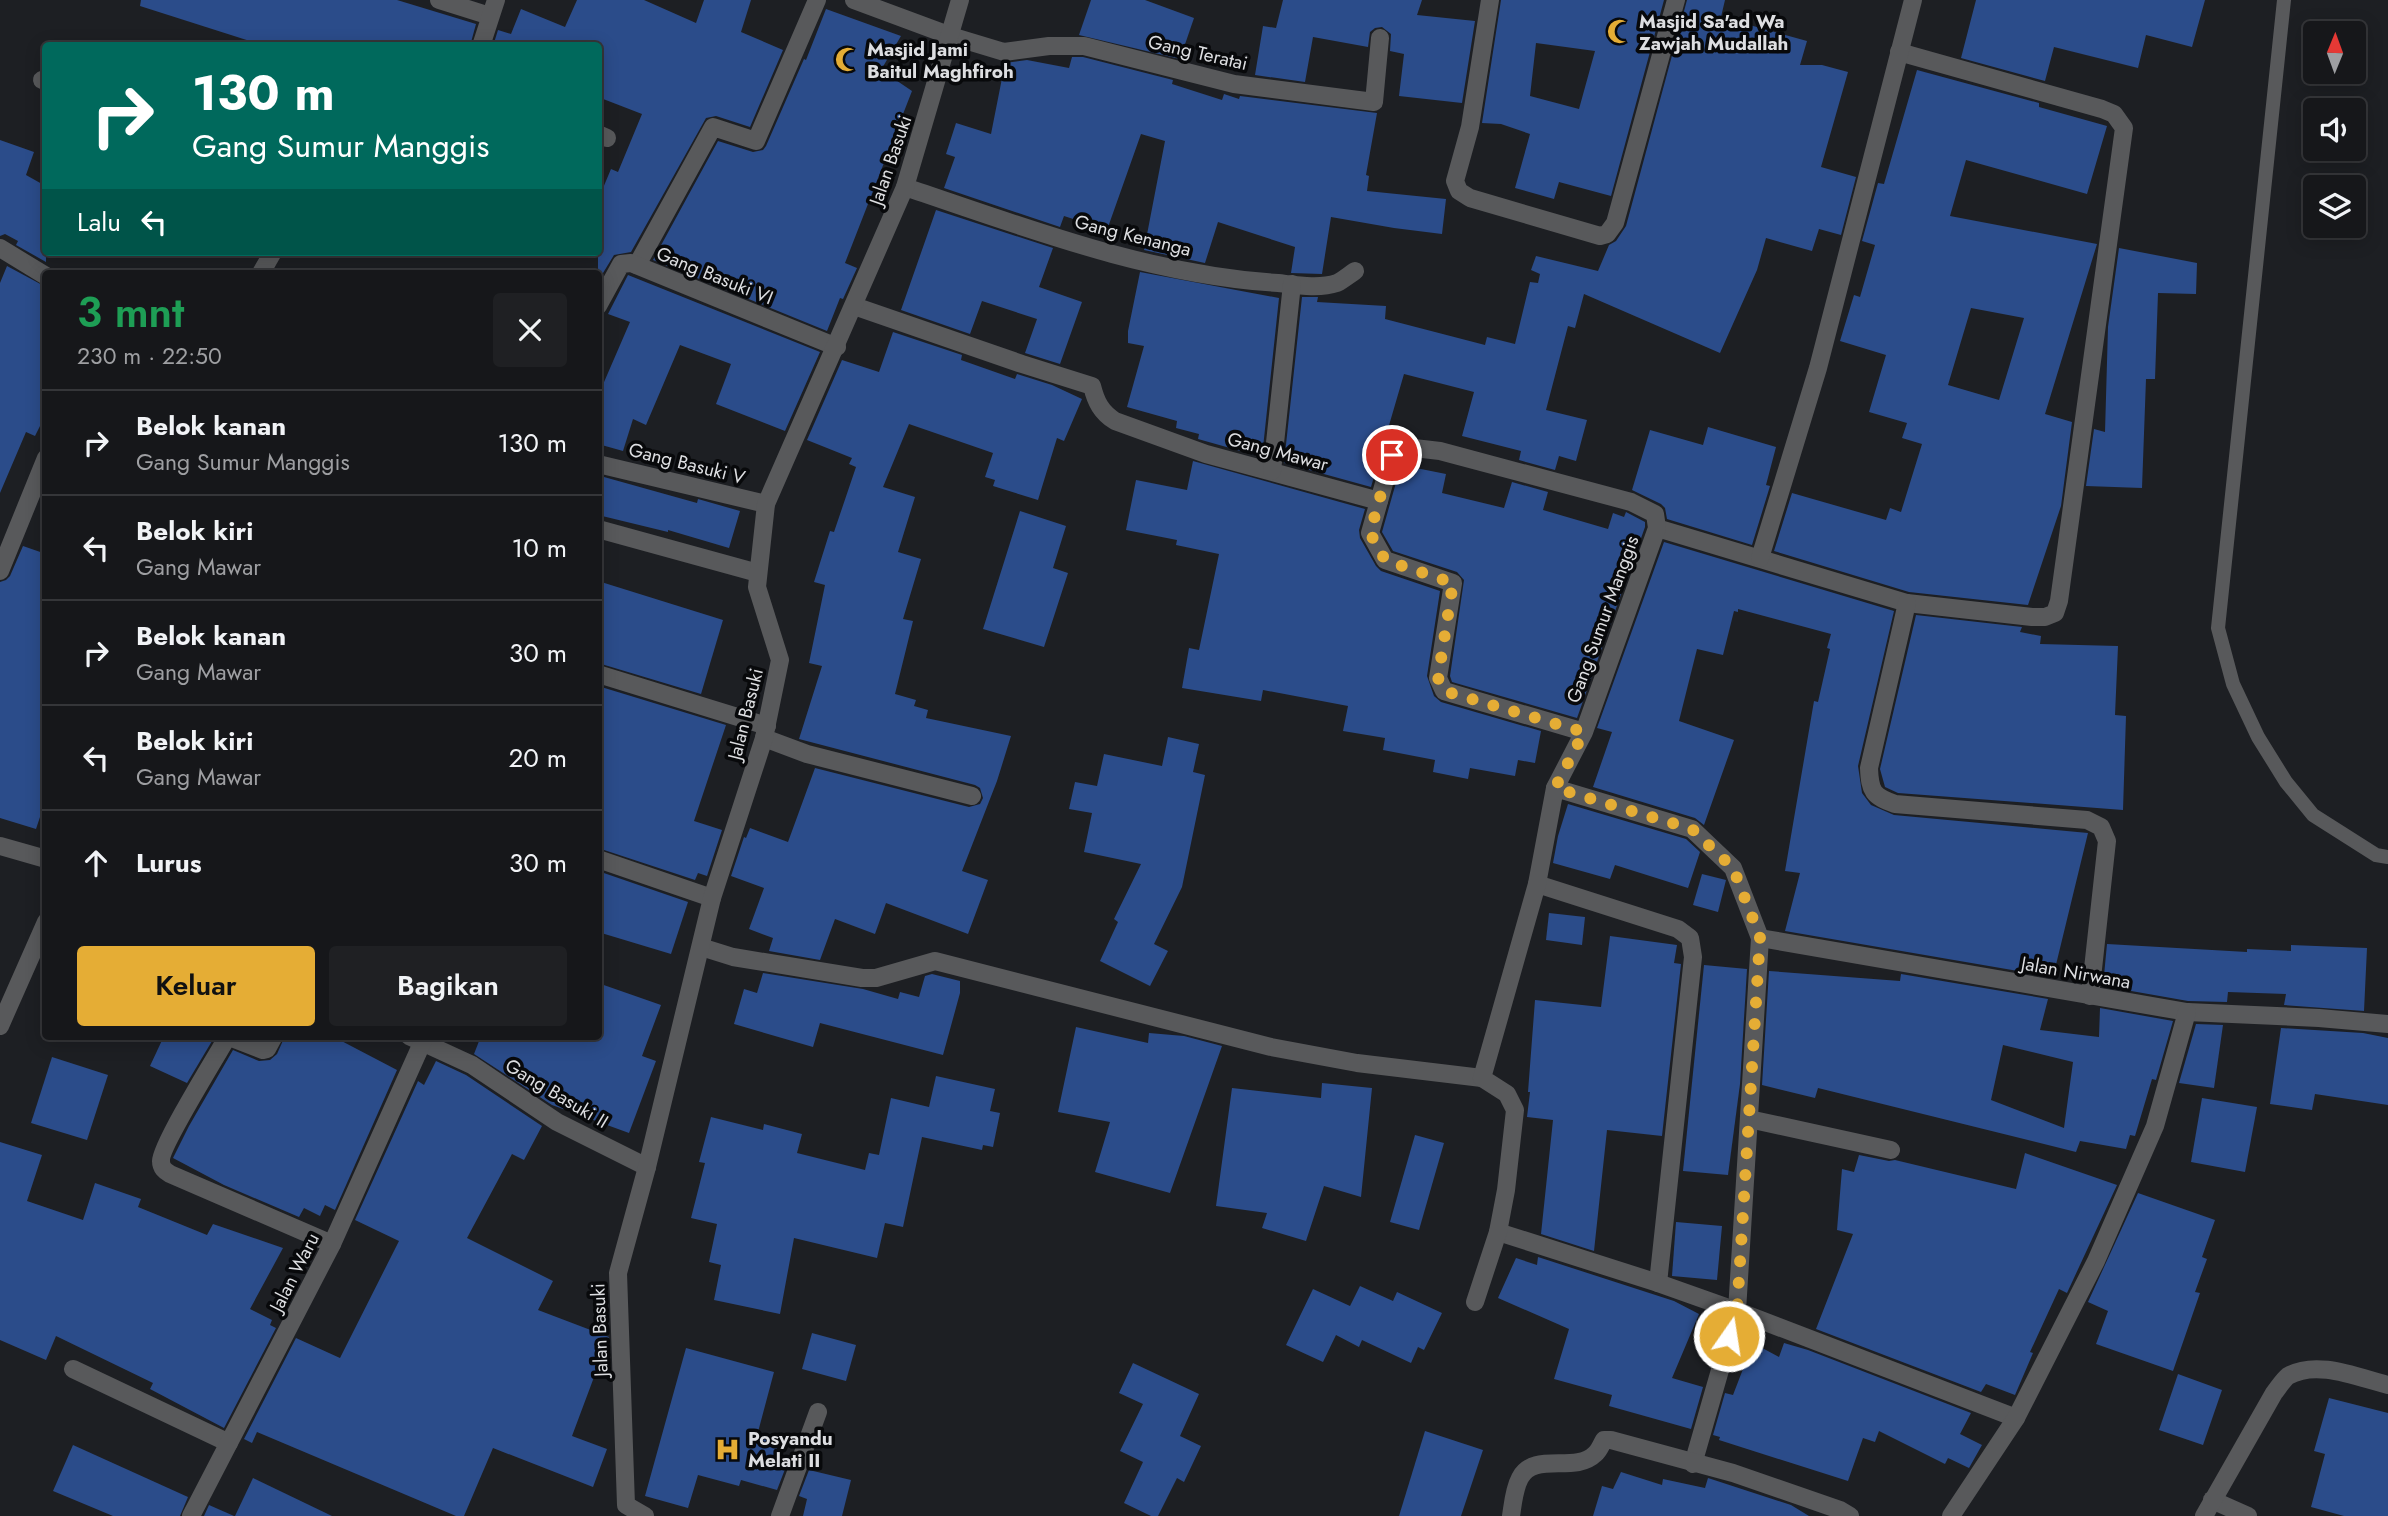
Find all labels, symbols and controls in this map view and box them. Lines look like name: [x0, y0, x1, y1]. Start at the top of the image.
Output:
place label: Masjid Sa'ad Wa Zawjah Mudallah: [1639, 8, 1788, 57]
mosque icon: Masjid Sa'ad Wa Zawjah Mudallah: [1605, 18, 1633, 46]
north arrow: [2303, 21, 2366, 84]
map controls: [2303, 21, 2366, 238]
street label: Gang Teratai: [1145, 28, 1250, 77]
place label: Masjid Jami Baitul Maghfiroh: [867, 36, 1014, 85]
mosque icon: Masjid Jami Baitul Maghfiroh: [833, 46, 861, 74]
text: 130 m: [192, 58, 335, 128]
icon: right: [77, 70, 168, 161]
button: sound: [2303, 98, 2366, 161]
street label: Jalan Basuki: [862, 112, 918, 212]
text: Gang Sumur Manggis: [192, 123, 489, 169]
button: layers: [2303, 175, 2366, 238]
text: Lalu: [77, 203, 121, 241]
icon: left: [135, 203, 173, 241]
street label: Gang Kenanga: [1072, 208, 1194, 263]
street label: Gang Basuki VI: [652, 240, 777, 311]
text: 3 mnt: [77, 282, 184, 343]
button: close: [493, 293, 567, 367]
text: 230 m · 22:50: [77, 339, 222, 373]
text: Belok kanan: [136, 407, 286, 445]
icon: right: [77, 424, 115, 462]
text: 130 m: [497, 424, 567, 462]
street label: Gang Mawar: [1224, 425, 1332, 478]
pin: [1362, 425, 1422, 485]
street label: Gang Basuki V: [626, 436, 748, 491]
icon: arrive: [1373, 436, 1411, 474]
text: Gang Sumur Manggis: [136, 445, 350, 479]
text: Belok kiri: [136, 512, 253, 550]
icon: left: [77, 529, 115, 567]
text: 10 m: [512, 529, 567, 567]
street label: Gang Sumur Manggis: [1560, 531, 1645, 707]
text: Gang Mawar: [136, 550, 261, 584]
text: Belok kanan: [136, 617, 286, 655]
icon: right: [77, 634, 115, 672]
text: 30 m: [509, 634, 567, 672]
text: Gang Mawar: [136, 655, 261, 689]
street label: Jalan Basuki: [720, 665, 770, 766]
text: Belok kiri: [136, 722, 253, 760]
icon: left: [77, 739, 115, 777]
text: 20 m: [509, 739, 567, 777]
text: Gang Mawar: [136, 760, 261, 794]
icon: ahead: [77, 844, 115, 882]
text: Lurus: [136, 844, 202, 882]
text: 30 m: [509, 844, 567, 882]
button: Keluar: [77, 946, 315, 1026]
button: Bagikan: [329, 946, 567, 1026]
street label: Jalan Nirwana: [2016, 949, 2133, 995]
street label: Gang Basuki II: [500, 1052, 613, 1135]
street label: Jalan Waru: [262, 1228, 326, 1319]
street label: Jalan Basuki: [584, 1283, 615, 1380]
position arrow: [1692, 1299, 1766, 1373]
place label: Posyandu Melati II: [748, 1425, 833, 1474]
hospital icon: Posyandu Melati II: [714, 1435, 742, 1463]

